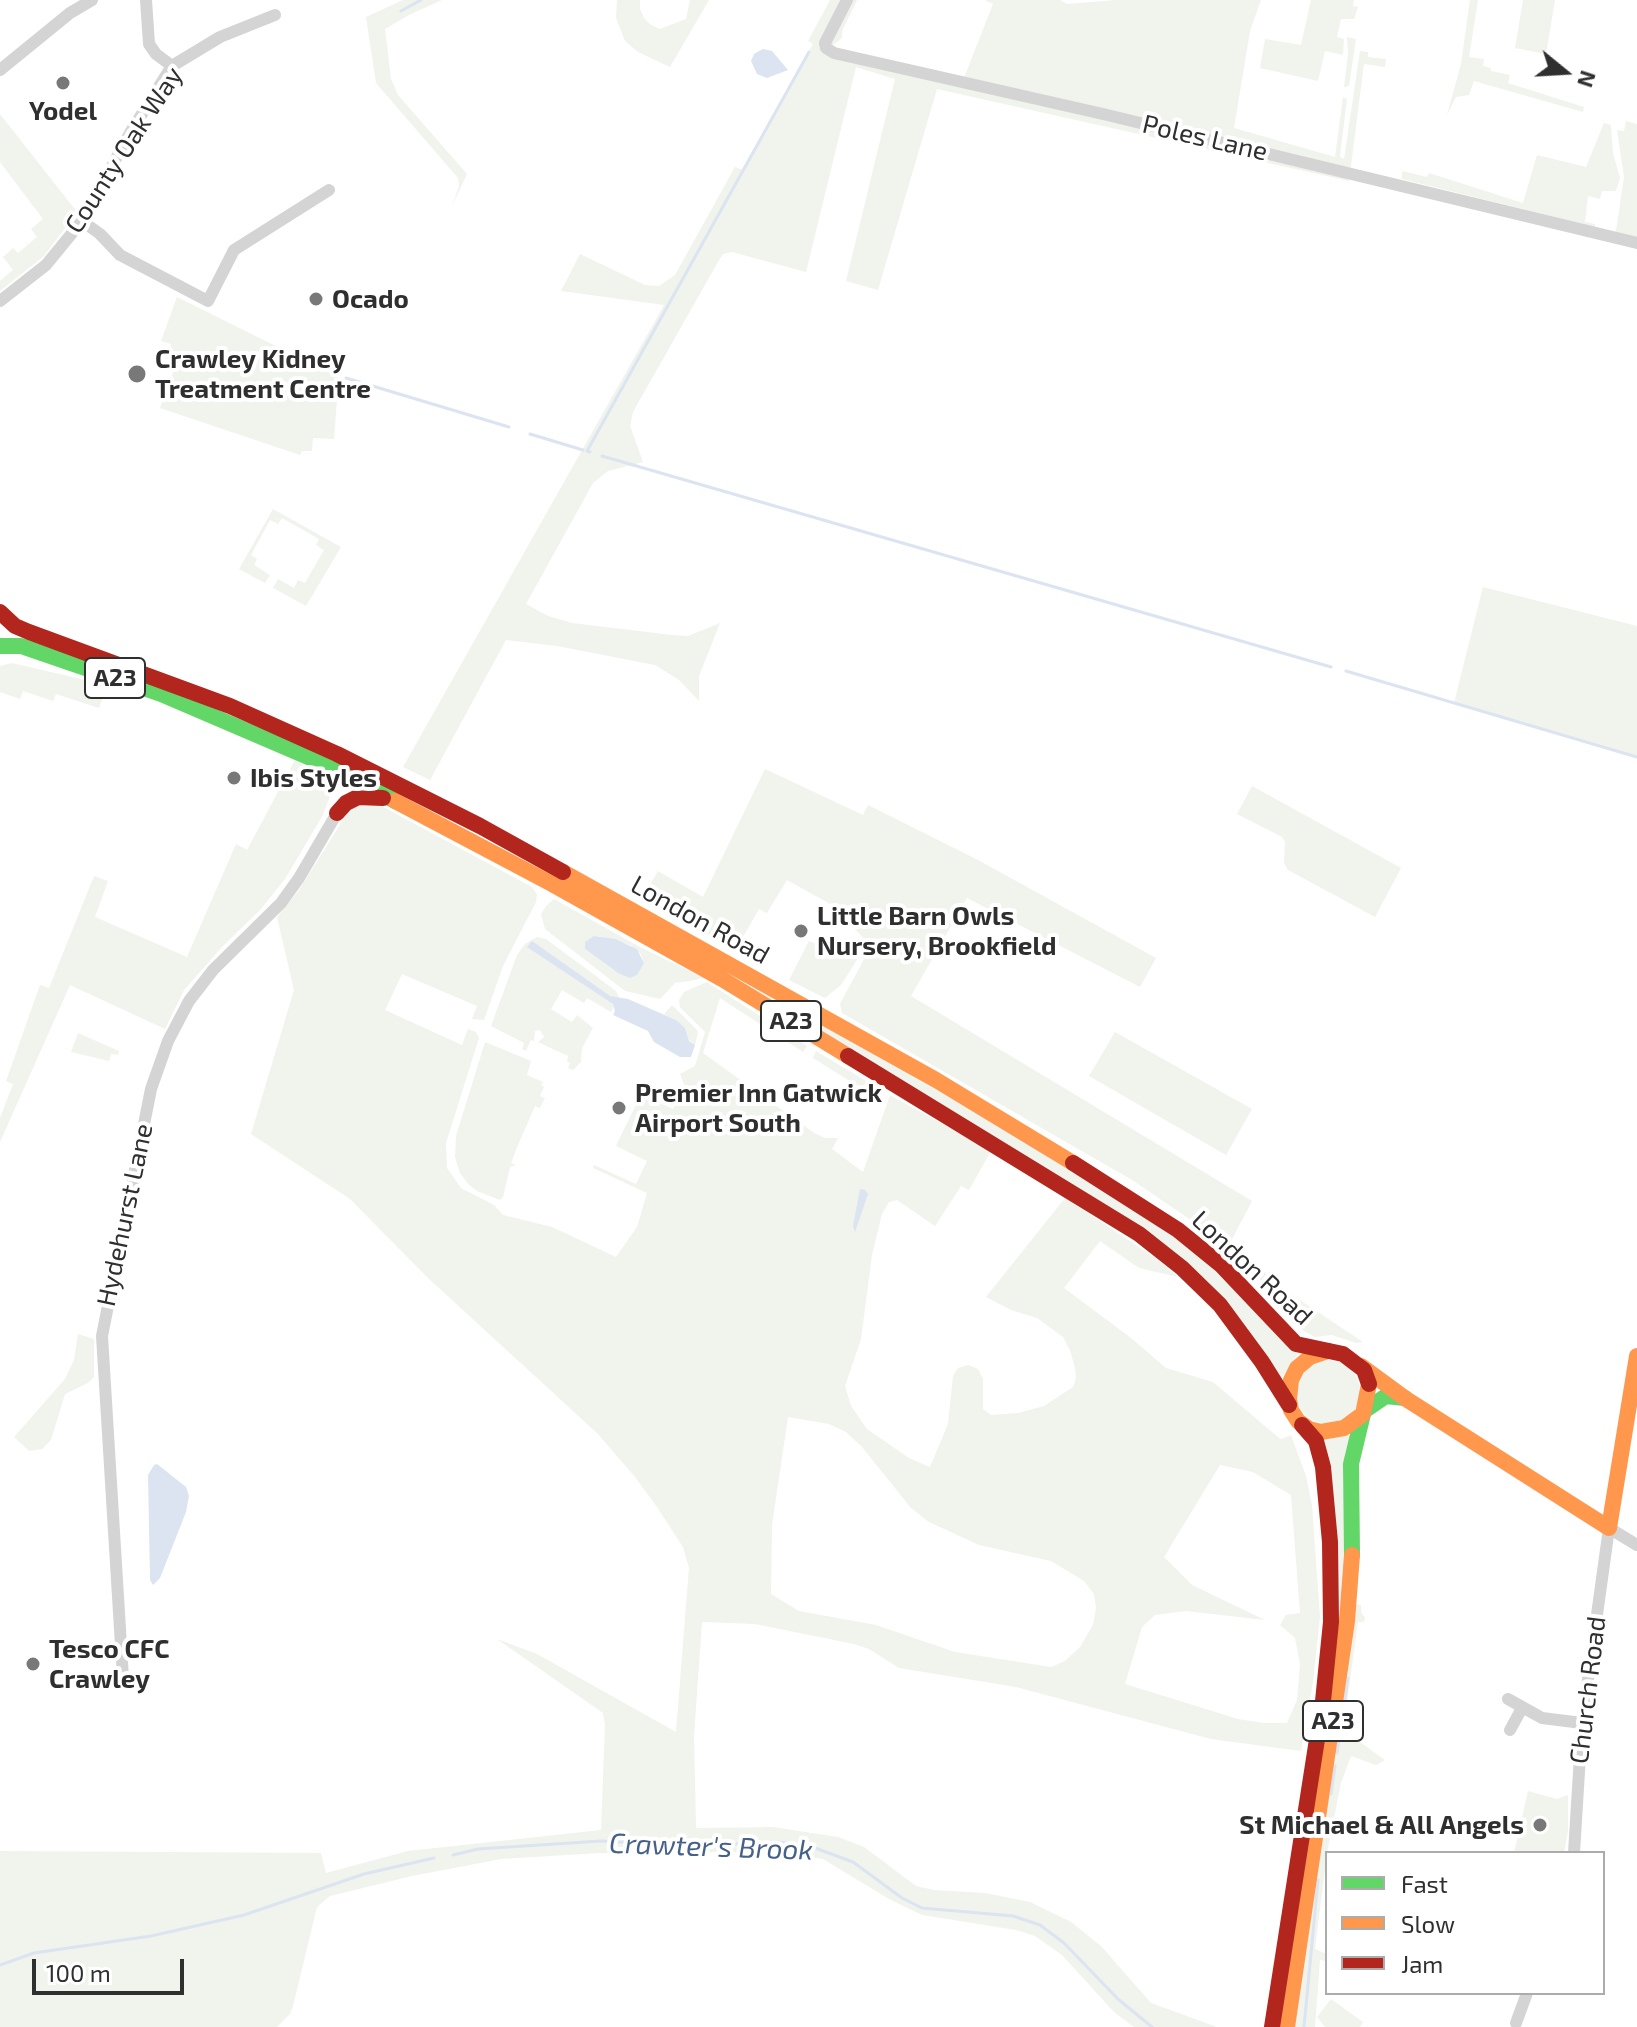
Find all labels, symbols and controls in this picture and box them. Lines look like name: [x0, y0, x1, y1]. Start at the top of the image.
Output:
north arrow: [1525, 32, 1605, 112]
street label: County Oak Way: [59, 61, 189, 239]
text: N: [1573, 68, 1603, 91]
marker: Yodel: [54, 74, 72, 92]
place label: Yodel: [29, 95, 97, 127]
street label: Poles Lane: [1139, 108, 1271, 168]
place label: Ocado: [332, 283, 409, 315]
marker: Ocado: [307, 290, 325, 308]
place label: Crawley Kidney Treatment Centre: [155, 343, 371, 404]
marker: Crawley Kidney Treatment Centre: [126, 363, 148, 385]
road number: A23: [85, 658, 145, 698]
place label: Ibis Styles: [250, 762, 377, 794]
marker: Ibis Styles: [225, 769, 243, 787]
street label: London Road: [625, 869, 775, 971]
place label: Little Barn Owls Nursery, Brookfield: [817, 900, 1057, 962]
marker: Little Barn Owls Nursery, Brookfield: [792, 922, 810, 940]
road number: A23: [761, 1001, 821, 1041]
place label: Premier Inn Gatwick Airport South: [635, 1077, 882, 1138]
marker: Premier Inn Gatwick Airport South: [610, 1099, 628, 1117]
street label: Hydehurst Lane: [90, 1121, 160, 1309]
street label: London Road: [1185, 1204, 1319, 1332]
street label: Church Road: [1563, 1614, 1613, 1766]
place label: Tesco CFC Crawley: [49, 1633, 170, 1694]
marker: Tesco CFC Crawley: [24, 1655, 42, 1673]
road number: A23: [1303, 1701, 1363, 1741]
place label: St Michael & All Angels: [1239, 1809, 1524, 1841]
marker: St Michael & All Angels: [1531, 1816, 1549, 1834]
water label: Crawter's Brook: [609, 1827, 813, 1867]
legend: [1325, 1851, 1605, 1995]
text: Fast: [1401, 1869, 1448, 1898]
text: Slow: [1401, 1909, 1455, 1938]
scale bar: [36, 1943, 188, 1993]
text: Jam: [1401, 1949, 1443, 1978]
text: 100 m: [46, 1958, 111, 1987]

